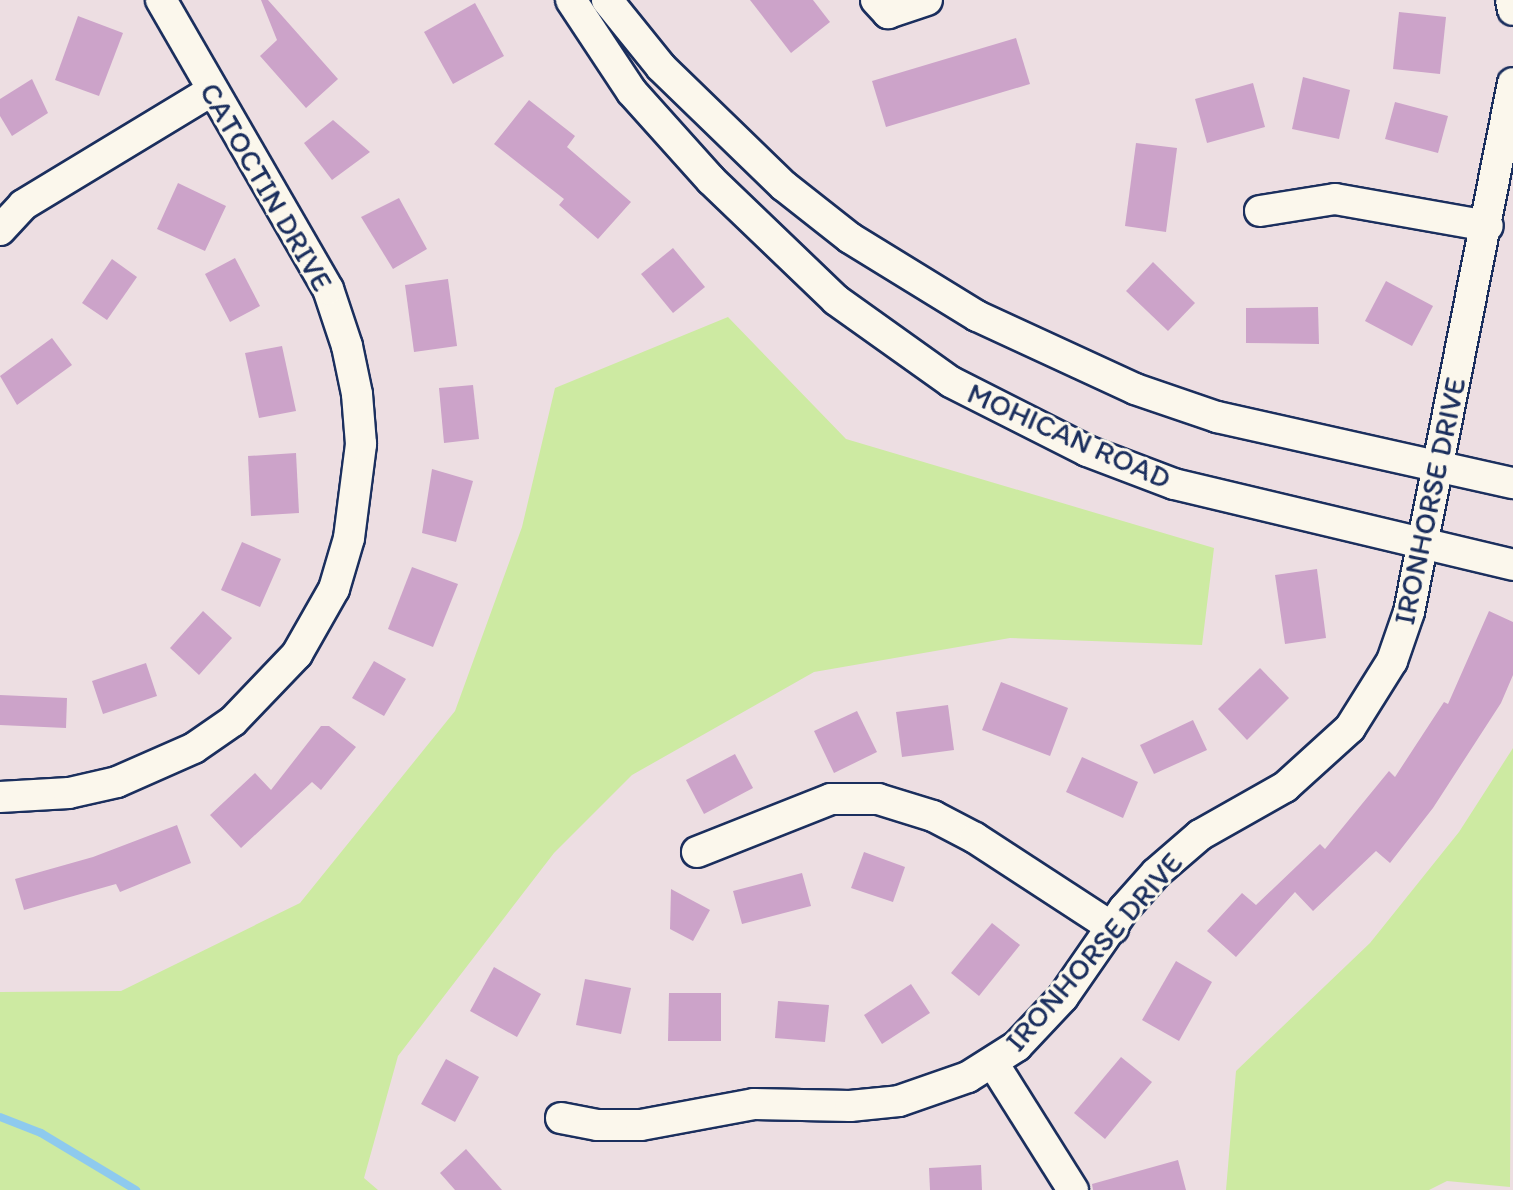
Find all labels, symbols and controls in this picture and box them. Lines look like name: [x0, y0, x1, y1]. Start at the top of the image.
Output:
street label: CATOCTIN DRIVE: [192, 76, 340, 298]
street label: IRONHORSE DRIVE: [1386, 372, 1474, 630]
street label: MOHICAN ROAD: [962, 375, 1176, 497]
street label: IRONHORSE DRIVE: [996, 844, 1192, 1060]

